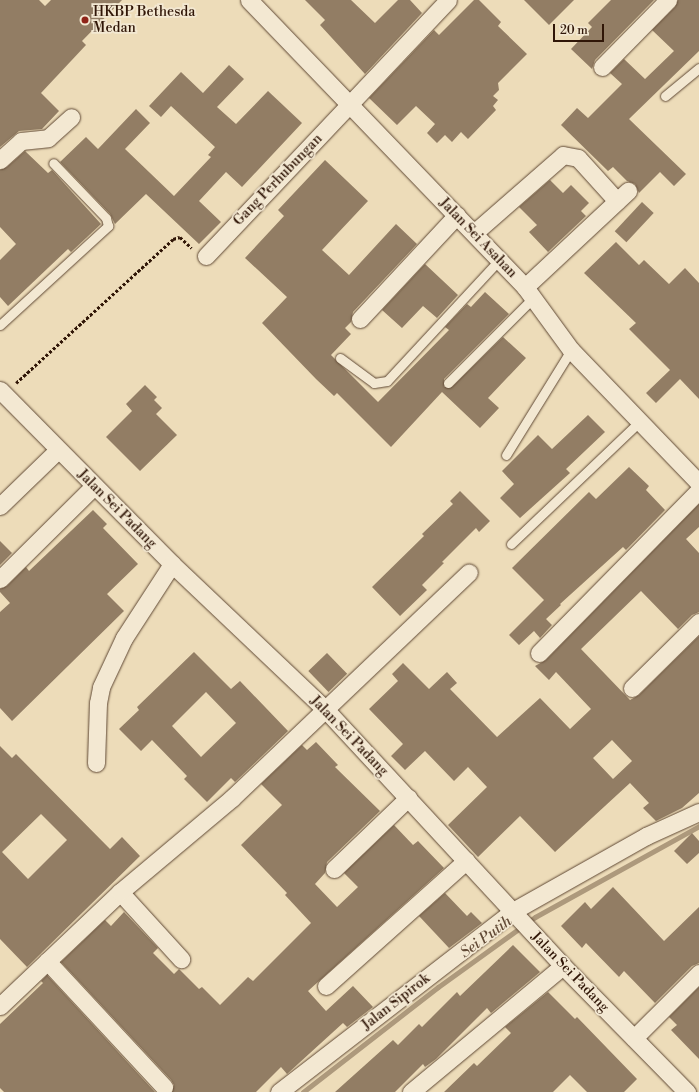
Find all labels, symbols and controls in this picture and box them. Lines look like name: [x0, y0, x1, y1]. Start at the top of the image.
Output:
place label: HKBP Bethesda Medan: [93, 4, 195, 36]
marker: HKBP Bethesda Medan: [80, 15, 90, 25]
scale bar: [555, 16, 606, 42]
text: 20 m: [560, 23, 588, 38]
street label: Gang Perhubungan: [230, 131, 326, 229]
street label: Jalan Sei Asahan: [436, 195, 520, 281]
street label: Jalan Sei Padang: [74, 466, 160, 552]
street label: Jalan Sei Padang: [307, 693, 391, 779]
water label: Sei Putih: [457, 912, 515, 962]
street label: Jalan Sei Padang: [528, 929, 612, 1015]
street label: Jalan Sipirok: [359, 970, 433, 1034]

